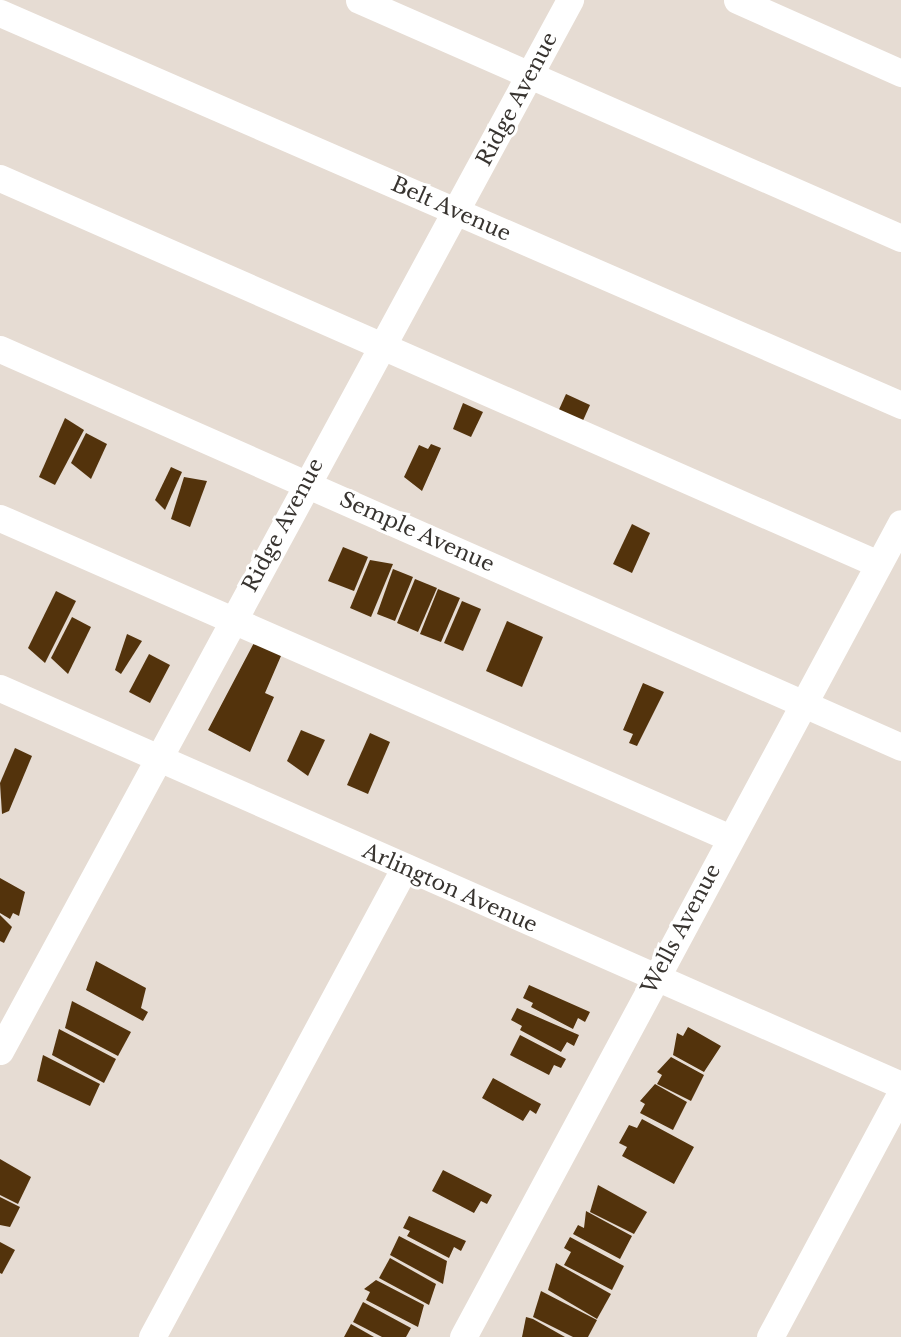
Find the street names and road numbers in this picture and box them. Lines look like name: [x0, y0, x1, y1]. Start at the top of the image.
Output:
street label: Ridge Avenue: [471, 28, 563, 170]
street label: Belt Avenue: [387, 171, 515, 247]
street label: Ridge Avenue: [237, 454, 329, 596]
street label: Semple Avenue: [335, 486, 499, 578]
street label: Arlington Avenue: [358, 838, 542, 938]
street label: Wells Avenue: [636, 859, 726, 999]

